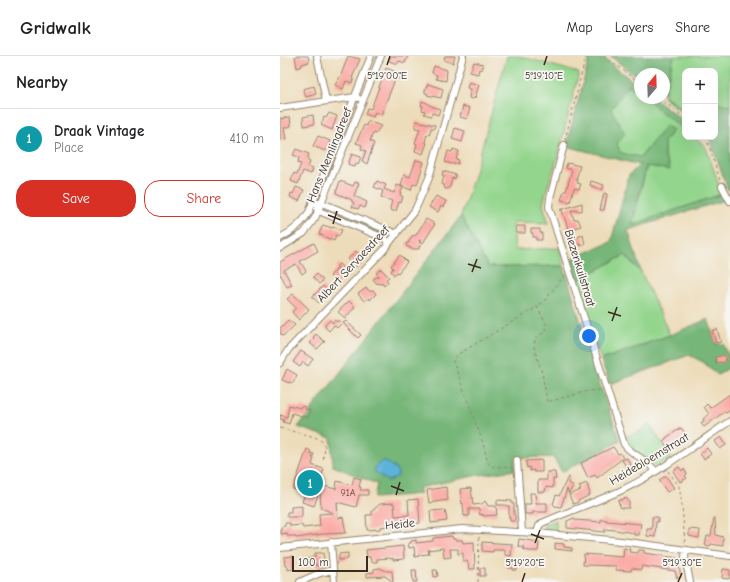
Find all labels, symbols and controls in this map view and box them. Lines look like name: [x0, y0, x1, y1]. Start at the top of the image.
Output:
text: Gridwalk: [20, 17, 91, 39]
text: Map: [566, 19, 593, 36]
text: Layers: [615, 19, 653, 36]
text: Share: [675, 19, 710, 36]
north arrow: [634, 68, 670, 104]
map controls: [682, 68, 718, 140]
button: +: [682, 68, 718, 104]
text: 5°19'00"E: [367, 70, 407, 82]
text: 5°19'10"E: [525, 70, 563, 82]
text: Nearby: [16, 73, 67, 92]
button: −: [682, 104, 718, 140]
street label: Hans Memlingdreef: [304, 105, 355, 205]
text: Draak Vintage: [54, 122, 144, 140]
text: 1: [26, 131, 32, 146]
text: 410 m: [230, 131, 264, 146]
text: Place: [54, 140, 84, 155]
button: Save: [16, 180, 136, 217]
button: Share: [144, 180, 264, 217]
street label: Albert Servaesdreef: [314, 222, 393, 305]
street label: Biezenkuilstraat: [562, 228, 599, 309]
your location: [579, 326, 599, 346]
street label: Heidebloemstraat: [607, 430, 692, 488]
pin: 1: [297, 468, 323, 498]
house number: 91A: [340, 487, 356, 499]
street label: Heide: [384, 515, 416, 533]
scale bar: [292, 554, 368, 573]
text: 100 m: [298, 556, 329, 569]
text: 5°19'20"E: [505, 557, 545, 569]
text: 5°19'30"E: [662, 557, 702, 569]

